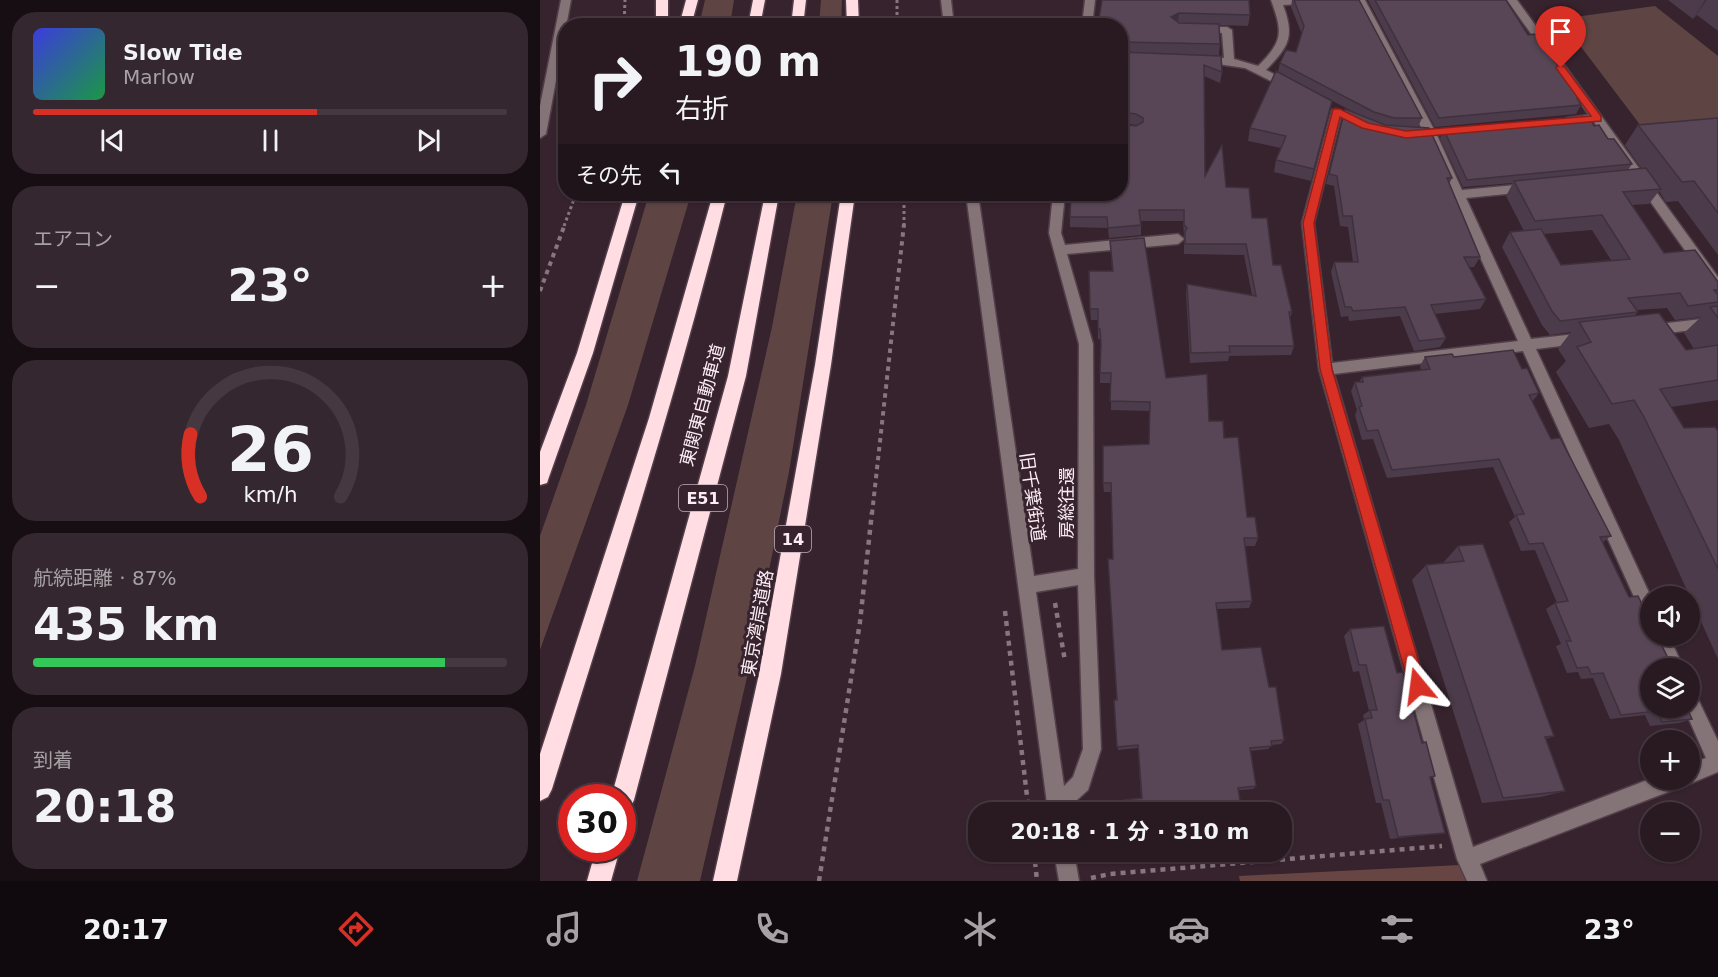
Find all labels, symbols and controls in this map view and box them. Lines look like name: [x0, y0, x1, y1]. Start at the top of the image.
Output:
pin: [1535, 6, 1586, 68]
icon: arrive: [1544, 15, 1577, 48]
text: 190 m: [675, 37, 821, 86]
text: Slow Tide: [123, 40, 243, 65]
icon: right: [576, 42, 654, 120]
text: Marlow: [123, 65, 195, 89]
text: 右折: [675, 93, 729, 124]
icon: previous: [96, 124, 129, 157]
icon: pause: [254, 124, 287, 157]
icon: next: [412, 124, 445, 157]
icon: left: [654, 156, 687, 189]
text: その先: [576, 163, 642, 188]
text: エアコン: [33, 227, 113, 251]
text: 23°: [227, 259, 313, 312]
text: −: [33, 266, 61, 305]
text: +: [479, 266, 507, 305]
street label: 東関東自動車道: [676, 341, 728, 469]
text: 26: [227, 414, 313, 487]
street label: 旧千葉街道: [1016, 451, 1050, 543]
street label: 房総往還: [1056, 467, 1077, 539]
text: km/h: [243, 483, 297, 508]
road number: E51: [679, 485, 727, 511]
road number: 14: [775, 526, 811, 552]
text: 航続距離 · 87%: [33, 566, 177, 590]
street label: 東京湾岸道路: [737, 568, 777, 678]
map controls: [1640, 586, 1700, 862]
button: sound: [1640, 586, 1700, 646]
text: 435 km: [33, 598, 219, 651]
position arrow: [1386, 654, 1450, 718]
button: layers: [1640, 658, 1700, 718]
button: +: [1640, 730, 1700, 790]
text: 到着: [33, 748, 73, 772]
text: 20:18: [33, 780, 176, 833]
speed limit sign: 30: [558, 784, 636, 862]
button: −: [1640, 802, 1700, 862]
text: 20:18 · 1 分 · 310 m: [1011, 819, 1249, 844]
icon: directions: [335, 908, 377, 950]
icon: music: [543, 908, 585, 950]
icon: phone: [751, 908, 793, 950]
icon: climate: [959, 908, 1001, 950]
icon: car: [1168, 908, 1210, 950]
icon: filters: [1376, 908, 1418, 950]
text: 20:17: [83, 914, 169, 945]
text: 23°: [1584, 914, 1635, 945]

